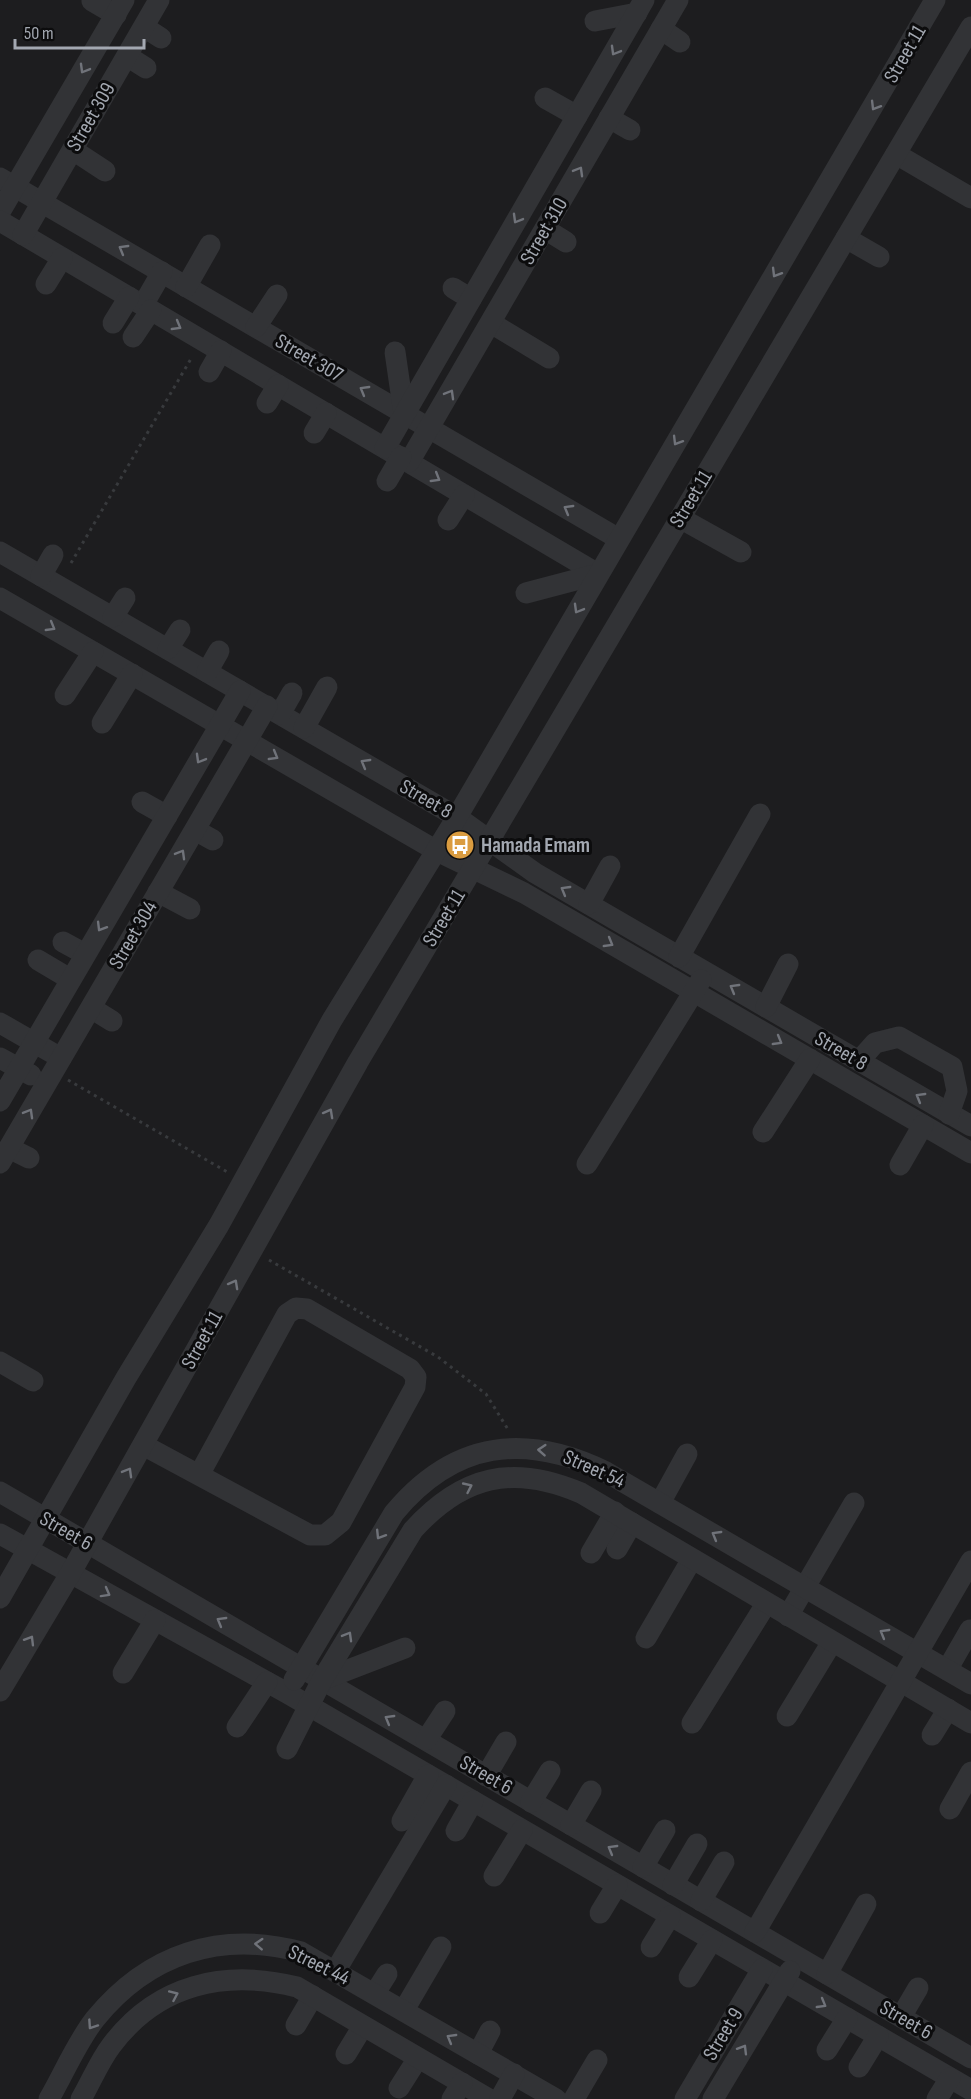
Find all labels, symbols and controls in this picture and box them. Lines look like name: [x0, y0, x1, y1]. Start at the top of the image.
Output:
scale bar: [15, 12, 144, 50]
street label: Street 11: [879, 20, 932, 87]
text: 50 m: [24, 23, 54, 44]
one-way arrow: [611, 45, 622, 55]
one-way arrow: [80, 63, 92, 73]
street label: Street 309: [61, 78, 121, 156]
one-way arrow: [871, 100, 883, 110]
one-way arrow: [572, 167, 583, 177]
street label: Street 310: [515, 193, 573, 269]
one-way arrow: [513, 213, 524, 223]
one-way arrow: [119, 245, 129, 257]
one-way arrow: [772, 267, 783, 277]
one-way arrow: [171, 318, 181, 330]
street label: Street 307: [271, 329, 348, 388]
one-way arrow: [360, 386, 370, 397]
one-way arrow: [442, 390, 454, 400]
one-way arrow: [672, 435, 684, 445]
street label: Street 11: [664, 465, 718, 532]
one-way arrow: [430, 471, 440, 482]
one-way arrow: [564, 505, 574, 517]
one-way arrow: [573, 603, 585, 613]
one-way arrow: [45, 620, 55, 631]
one-way arrow: [268, 749, 278, 761]
one-way arrow: [195, 753, 207, 763]
one-way arrow: [361, 759, 371, 771]
street label: Street 8: [395, 774, 457, 824]
bus stop icon: Hamada Emam: [444, 829, 476, 861]
place label: Hamada Emam: [481, 833, 590, 858]
one-way arrow: [173, 850, 185, 860]
street label: Street 11: [417, 884, 471, 951]
one-way arrow: [561, 886, 571, 898]
street label: Street 304: [104, 896, 163, 974]
one-way arrow: [96, 921, 108, 931]
one-way arrow: [603, 935, 614, 947]
one-way arrow: [730, 984, 740, 996]
street label: Street 8: [810, 1026, 872, 1076]
one-way arrow: [772, 1033, 782, 1045]
one-way arrow: [916, 1093, 926, 1104]
one-way arrow: [22, 1109, 34, 1119]
one-way arrow: [322, 1109, 333, 1120]
one-way arrow: [227, 1279, 238, 1290]
street label: Street 11: [176, 1306, 228, 1373]
one-way arrow: [537, 1443, 546, 1456]
street label: Street 54: [559, 1444, 629, 1494]
one-way arrow: [120, 1468, 132, 1478]
one-way arrow: [461, 1483, 472, 1495]
street label: Street 6: [35, 1506, 97, 1556]
one-way arrow: [376, 1529, 388, 1539]
one-way arrow: [712, 1531, 722, 1542]
one-way arrow: [100, 1586, 110, 1597]
one-way arrow: [217, 1617, 227, 1628]
one-way arrow: [880, 1629, 890, 1640]
one-way arrow: [340, 1632, 352, 1642]
one-way arrow: [23, 1636, 35, 1646]
one-way arrow: [385, 1715, 395, 1726]
street label: Street 6: [455, 1750, 517, 1800]
one-way arrow: [608, 1845, 618, 1856]
one-way arrow: [255, 1937, 264, 1950]
street label: Street 44: [284, 1939, 354, 1991]
one-way arrow: [167, 1990, 178, 2002]
street label: Street 6: [875, 1995, 937, 2045]
one-way arrow: [816, 1997, 826, 2008]
street label: Street 9: [698, 2003, 748, 2065]
one-way arrow: [88, 2018, 99, 2029]
one-way arrow: [447, 2034, 458, 2045]
one-way arrow: [736, 2045, 747, 2055]

